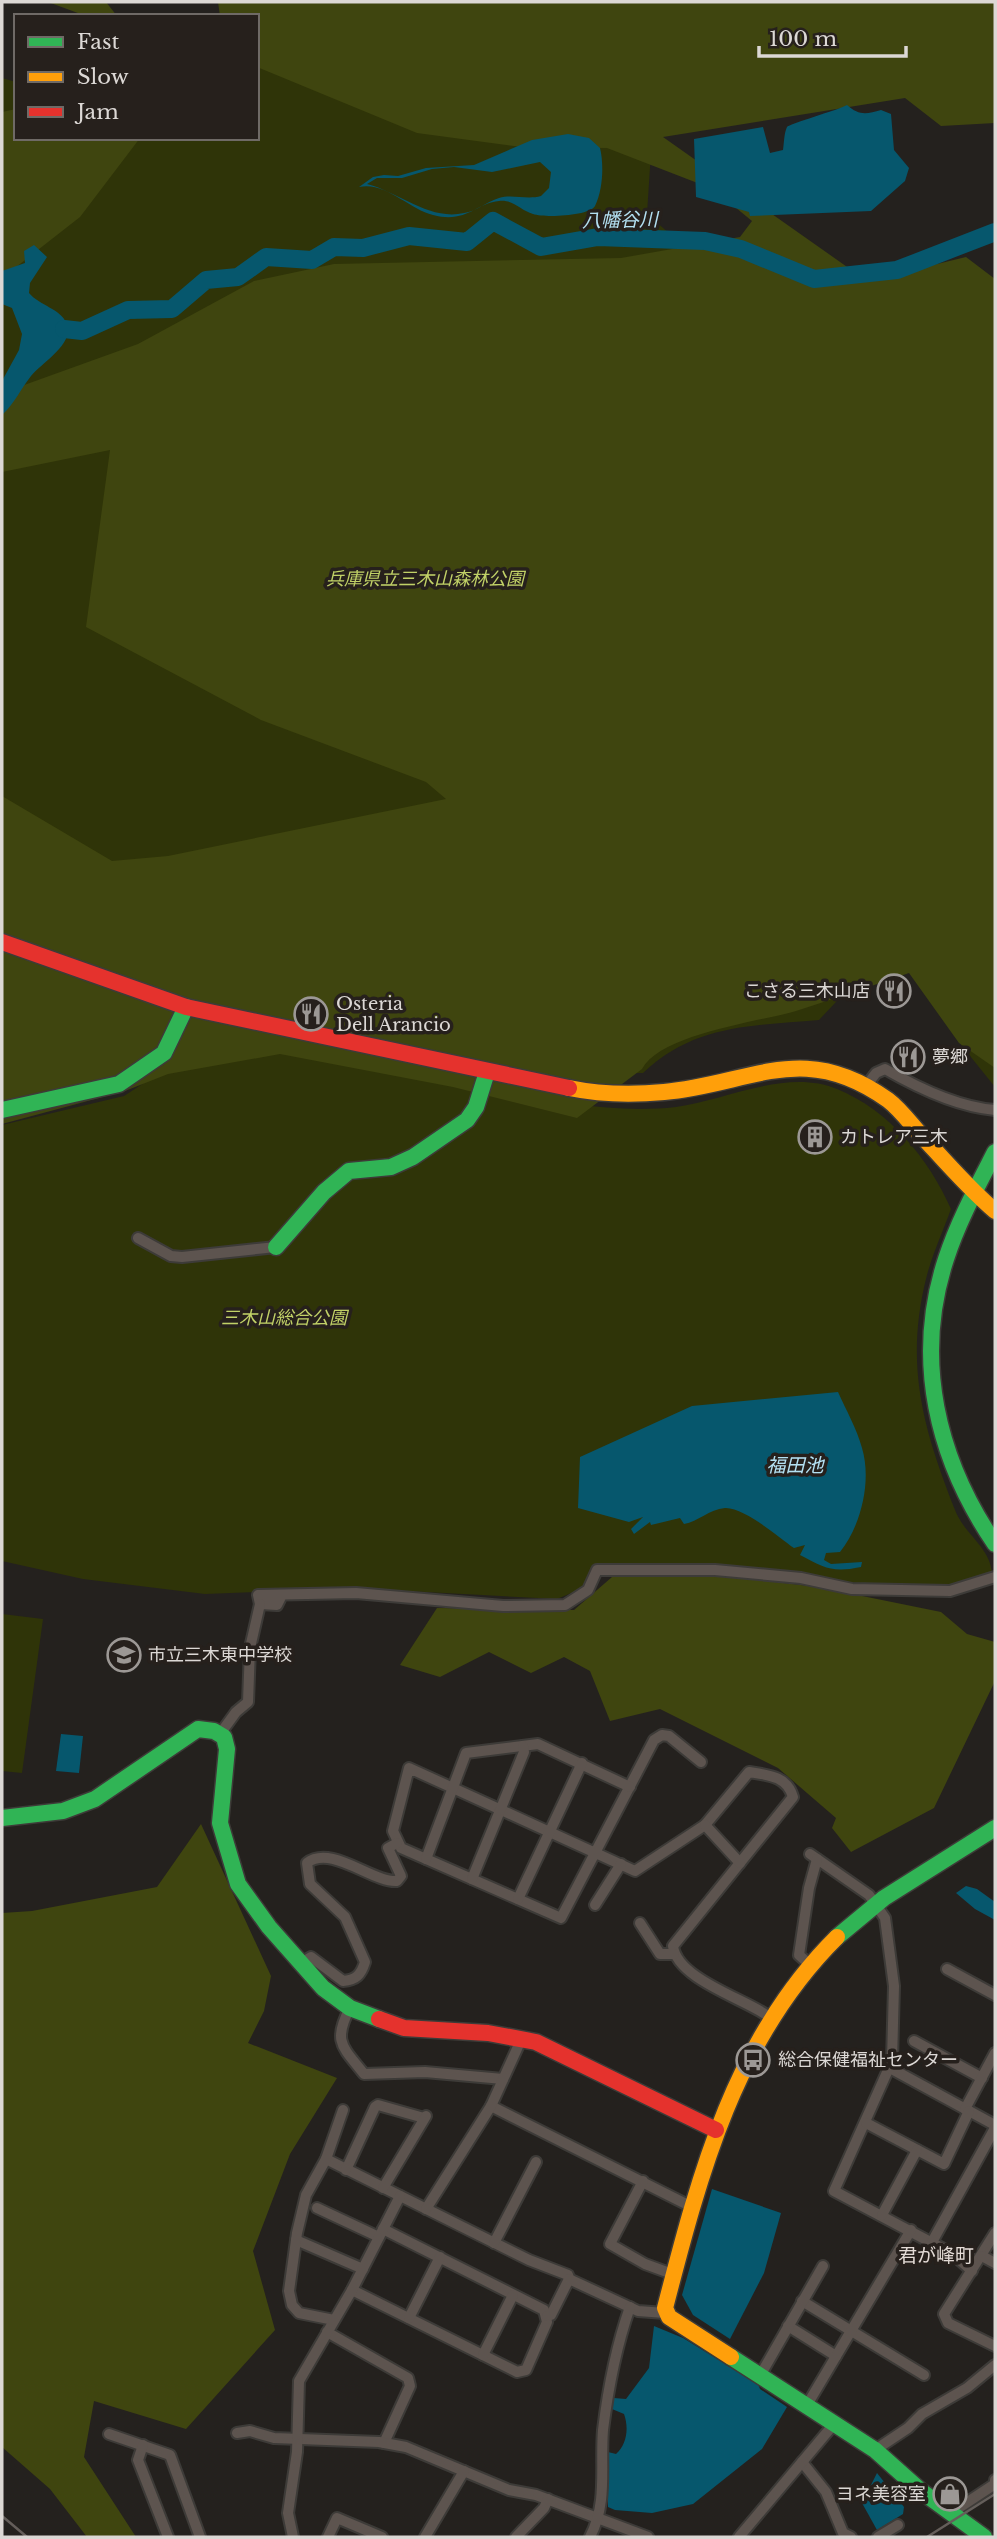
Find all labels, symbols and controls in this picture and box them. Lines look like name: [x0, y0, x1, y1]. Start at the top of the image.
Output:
legend: [14, 14, 259, 140]
scale bar: [759, 14, 906, 58]
text: 100 m: [769, 26, 837, 52]
text: Fast: [77, 29, 119, 55]
text: Slow: [77, 64, 129, 90]
text: Jam: [74, 99, 119, 125]
water label: 八幡谷川: [582, 208, 660, 232]
park label: 兵庫県立三木山森林公園: [326, 568, 527, 590]
restaurant icon: こさる三木山店: [875, 972, 913, 1010]
place label: こさる三木山店: [744, 980, 870, 1002]
place label: Osteria Dell Arancio: [336, 993, 451, 1036]
restaurant icon: Osteria Dell Arancio: [292, 995, 330, 1033]
restaurant icon: 夢郷: [889, 1038, 927, 1076]
place label: 夢郷: [932, 1046, 968, 1068]
building icon: カトレア三木: [796, 1118, 834, 1156]
place label: カトレア三木: [840, 1126, 948, 1148]
park label: 三木山総合公園: [221, 1307, 350, 1329]
water label: 福田池: [766, 1454, 825, 1477]
school or university icon: 市立三木東中学校: [105, 1636, 143, 1674]
place label: 市立三木東中学校: [148, 1644, 292, 1666]
bus stop icon: 総合保健福祉センター: [734, 2041, 772, 2079]
place label: 総合保健福祉センター: [778, 2049, 958, 2071]
district label: 君が峰町: [898, 2244, 974, 2267]
shop icon: ヨネ美容室: [931, 2475, 969, 2513]
place label: ヨネ美容室: [836, 2483, 926, 2505]

